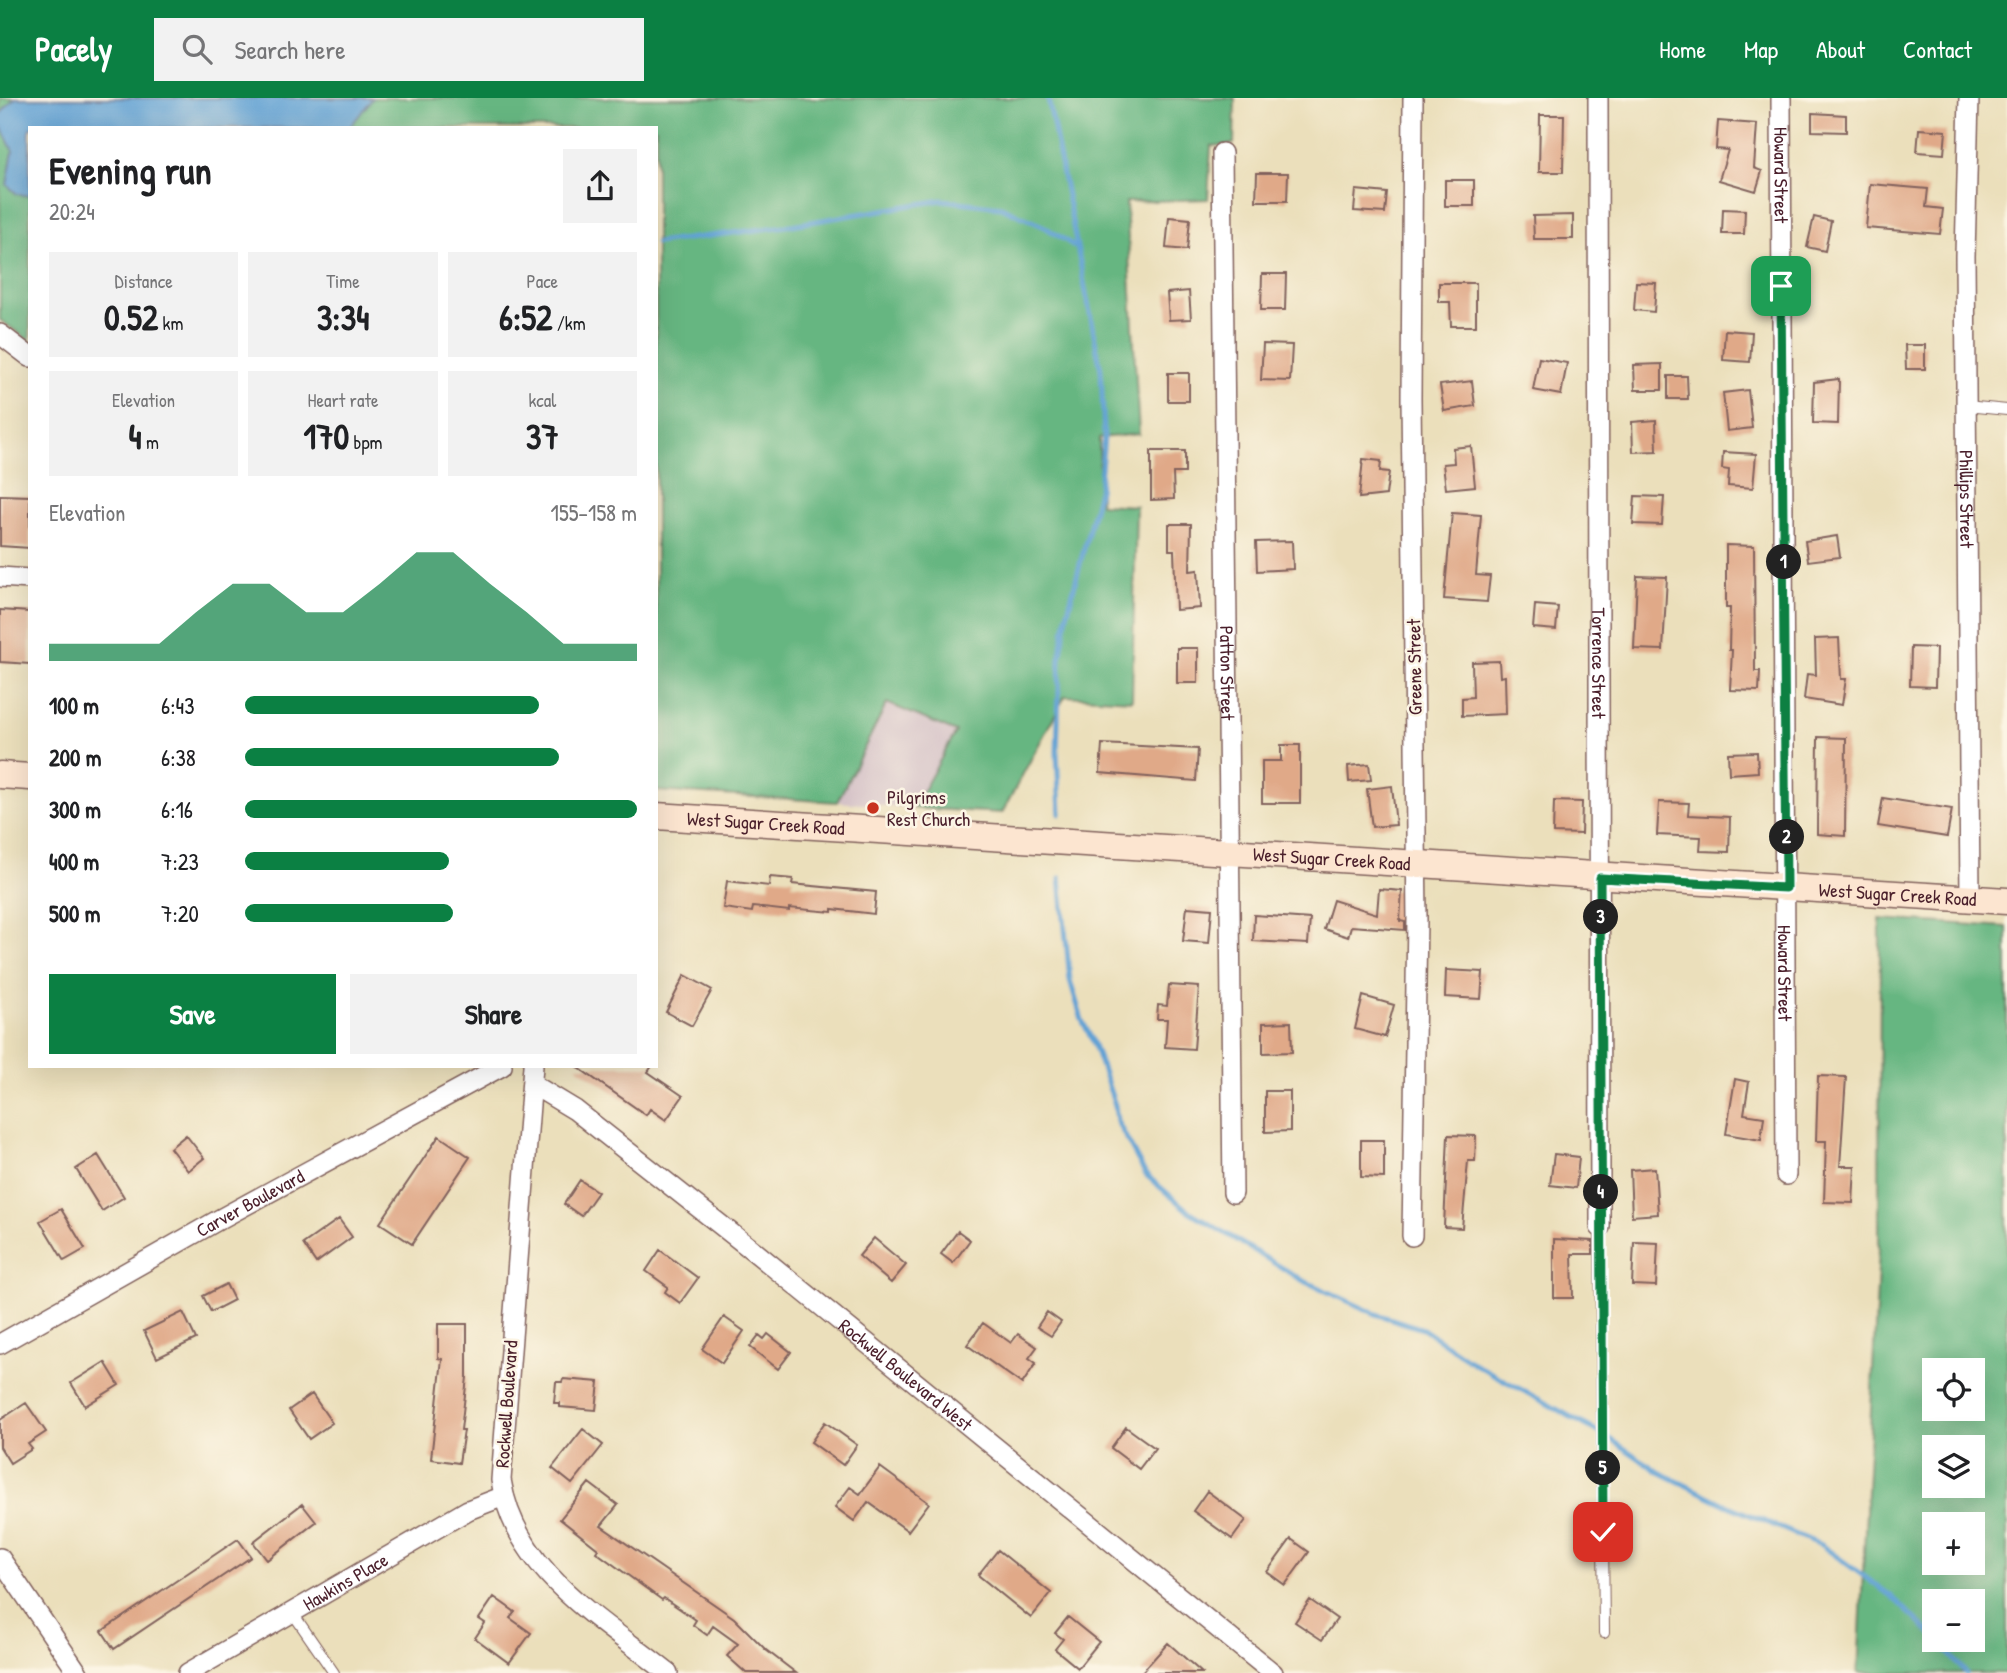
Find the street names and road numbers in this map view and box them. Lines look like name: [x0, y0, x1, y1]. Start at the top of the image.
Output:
street label: Howard Street: [1768, 127, 1795, 224]
street label: Phillips Street: [1954, 450, 1980, 548]
street label: Torrence Street: [1586, 607, 1612, 719]
street label: Greene Street: [1400, 618, 1428, 715]
street label: Patton Street: [1214, 626, 1241, 721]
street label: West Sugar Creek Road: [686, 805, 846, 841]
street label: West Sugar Creek Road: [1252, 841, 1412, 876]
street label: West Sugar Creek Road: [1818, 876, 1978, 912]
street label: Howard Street: [1772, 925, 1798, 1022]
street label: Carver Boulevard: [191, 1163, 309, 1243]
street label: Rockwell Boulevard West: [834, 1312, 979, 1437]
street label: Rockwell Boulevard: [489, 1339, 523, 1469]
street label: Hawkins Place: [298, 1546, 393, 1616]

